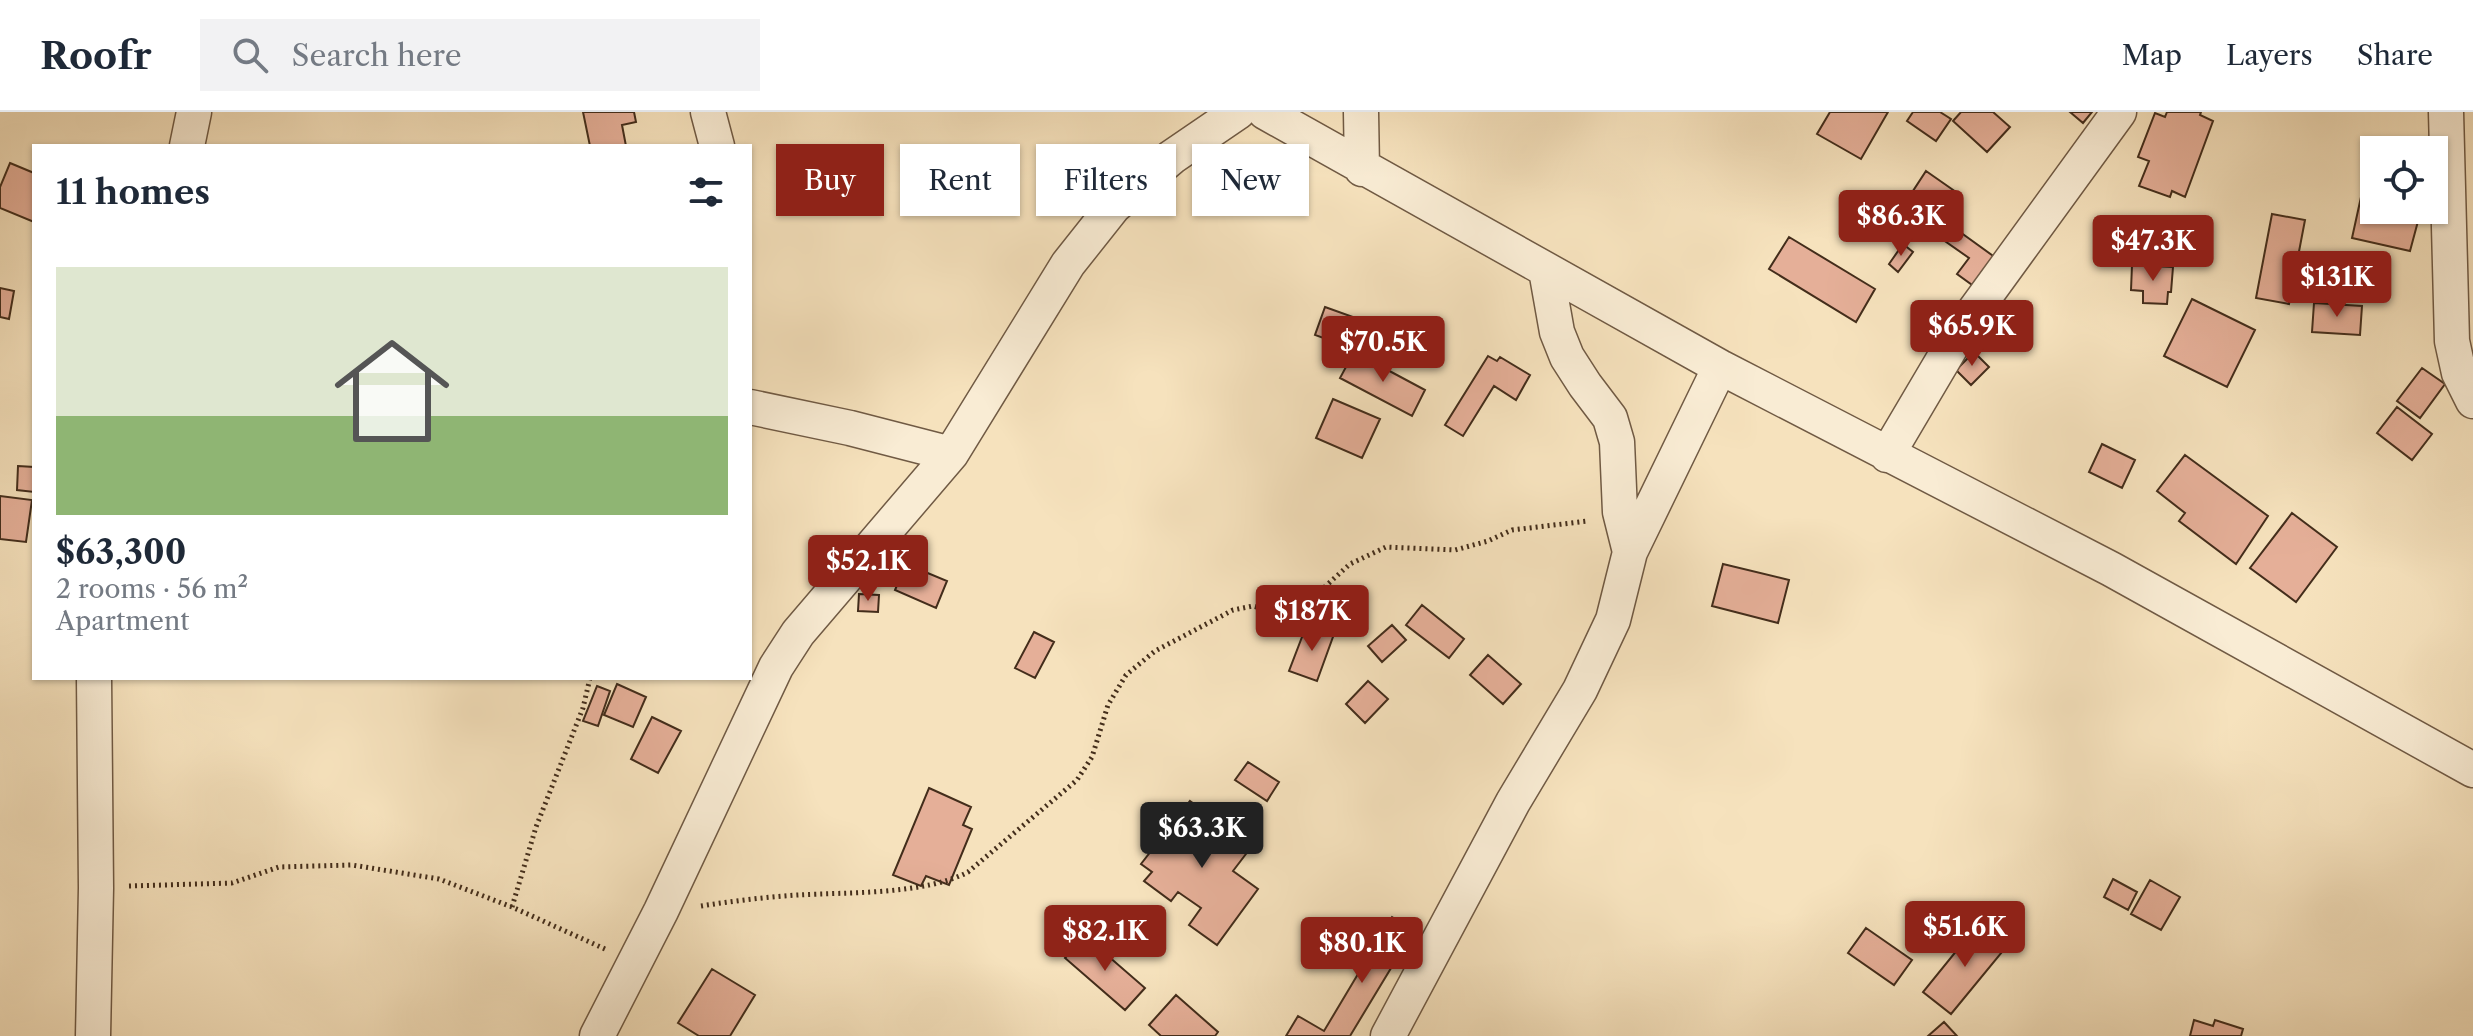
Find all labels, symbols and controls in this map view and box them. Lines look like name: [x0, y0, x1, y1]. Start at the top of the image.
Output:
search box: [200, 19, 760, 91]
text: Roofr: [40, 32, 152, 79]
icon: search: [228, 33, 272, 77]
text: Search here: [292, 37, 462, 74]
text: Map: [2122, 38, 2182, 72]
text: Layers: [2226, 38, 2313, 72]
text: Share: [2357, 38, 2433, 72]
map controls: [2360, 136, 2448, 224]
button: locate: [2360, 136, 2448, 224]
chip: Buy: [776, 144, 884, 216]
chip: Rent: [900, 144, 1020, 216]
chip: Filters: [1036, 144, 1176, 216]
chip: New: [1192, 144, 1309, 216]
icon: filters: [684, 170, 728, 214]
text: 11 homes: [56, 171, 210, 213]
pin: $86.3K: [1836, 190, 1966, 258]
text: $86.3K: [1857, 200, 1945, 232]
pin: $47.3K: [2088, 215, 2218, 283]
text: $47.3K: [2111, 225, 2195, 257]
pin: $131K: [2281, 251, 2393, 319]
text: $131K: [2300, 261, 2374, 293]
pin: $65.9K: [1907, 300, 2037, 368]
text: $65.9K: [1928, 310, 2016, 342]
pin: $70.5K: [1318, 316, 1448, 384]
icon: home: [320, 319, 464, 463]
text: $70.5K: [1340, 326, 1426, 358]
text: $63,300: [56, 531, 186, 573]
pin: $52.1K: [803, 535, 933, 603]
text: $52.1K: [826, 545, 910, 577]
text: 2 rooms · 56 m²: [56, 573, 248, 605]
pin: $187K: [1256, 585, 1368, 653]
text: $187K: [1274, 595, 1350, 627]
text: Apartment: [56, 605, 189, 637]
pin: $63.3K: [1137, 802, 1267, 870]
text: $63.3K: [1158, 812, 1246, 844]
pin: $51.6K: [1900, 901, 2030, 969]
pin: $82.1K: [1040, 905, 1170, 973]
text: $51.6K: [1923, 911, 2007, 943]
text: $82.1K: [1062, 915, 1148, 947]
pin: $80.1K: [1297, 917, 1427, 985]
text: $80.1K: [1319, 927, 1405, 959]

